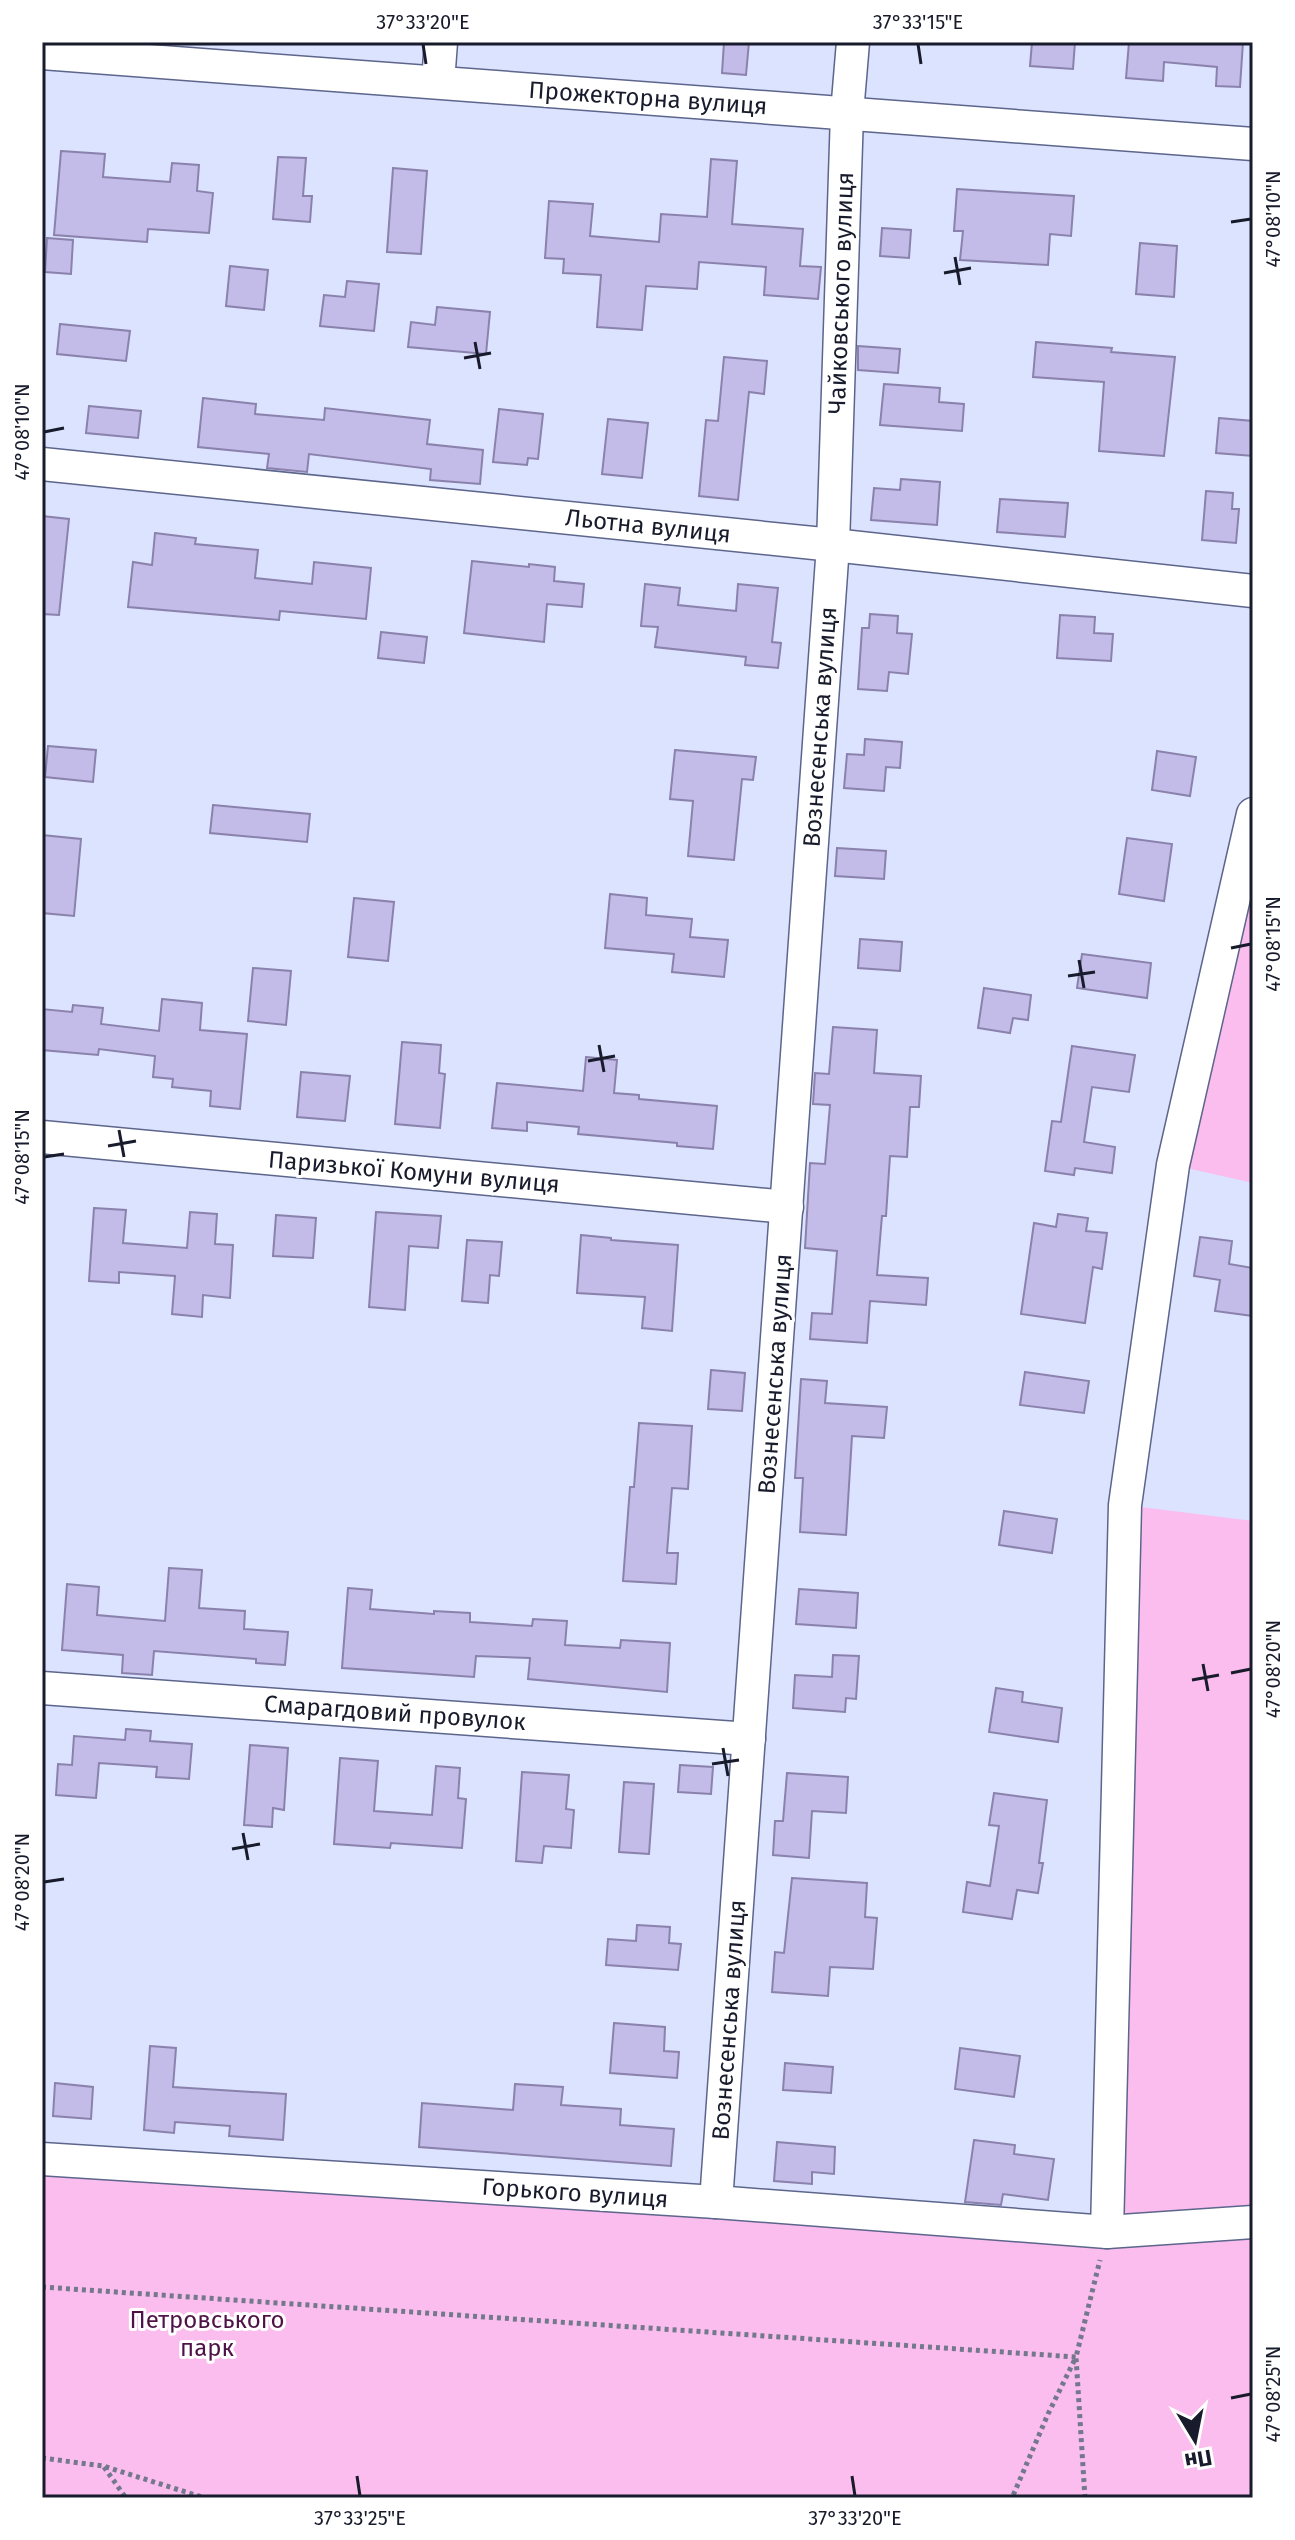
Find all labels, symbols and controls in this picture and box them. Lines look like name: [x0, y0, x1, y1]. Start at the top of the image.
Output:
text: 37°33'20"E: [376, 10, 470, 34]
text: 37°33'15"E: [873, 10, 963, 34]
street label: Прожекторна вулиця: [528, 76, 768, 120]
text: 47°08'10"N: [1261, 170, 1285, 268]
street label: Чайковського вулиця: [823, 171, 859, 415]
text: 47°08'10"N: [10, 383, 34, 481]
street label: Льотна вулиця: [564, 503, 732, 549]
street label: Вознесенська вулиця: [798, 606, 842, 848]
text: 47°08'15"N: [1261, 896, 1285, 992]
text: 47°08'15"N: [10, 1109, 34, 1205]
street label: Паризької Комуни вулиця: [267, 1145, 561, 1199]
street label: Вознесенська вулиця: [753, 1253, 797, 1495]
text: 47°08'20"N: [1261, 1620, 1285, 1718]
street label: Смарагдовий провулок: [263, 1690, 527, 1736]
text: 47°08'20"N: [10, 1833, 34, 1931]
street label: Вознесенська вулиця: [707, 1899, 751, 2141]
street label: Горького вулиця: [481, 2173, 669, 2213]
park label: Петровського парк: [129, 2306, 285, 2362]
text: 47°08'25"N: [1261, 2346, 1285, 2442]
north arrow: [1155, 2400, 1235, 2480]
text: Пн: [1182, 2444, 1214, 2475]
text: 37°33'25"E: [314, 2506, 406, 2530]
text: 37°33'20"E: [808, 2506, 902, 2530]

